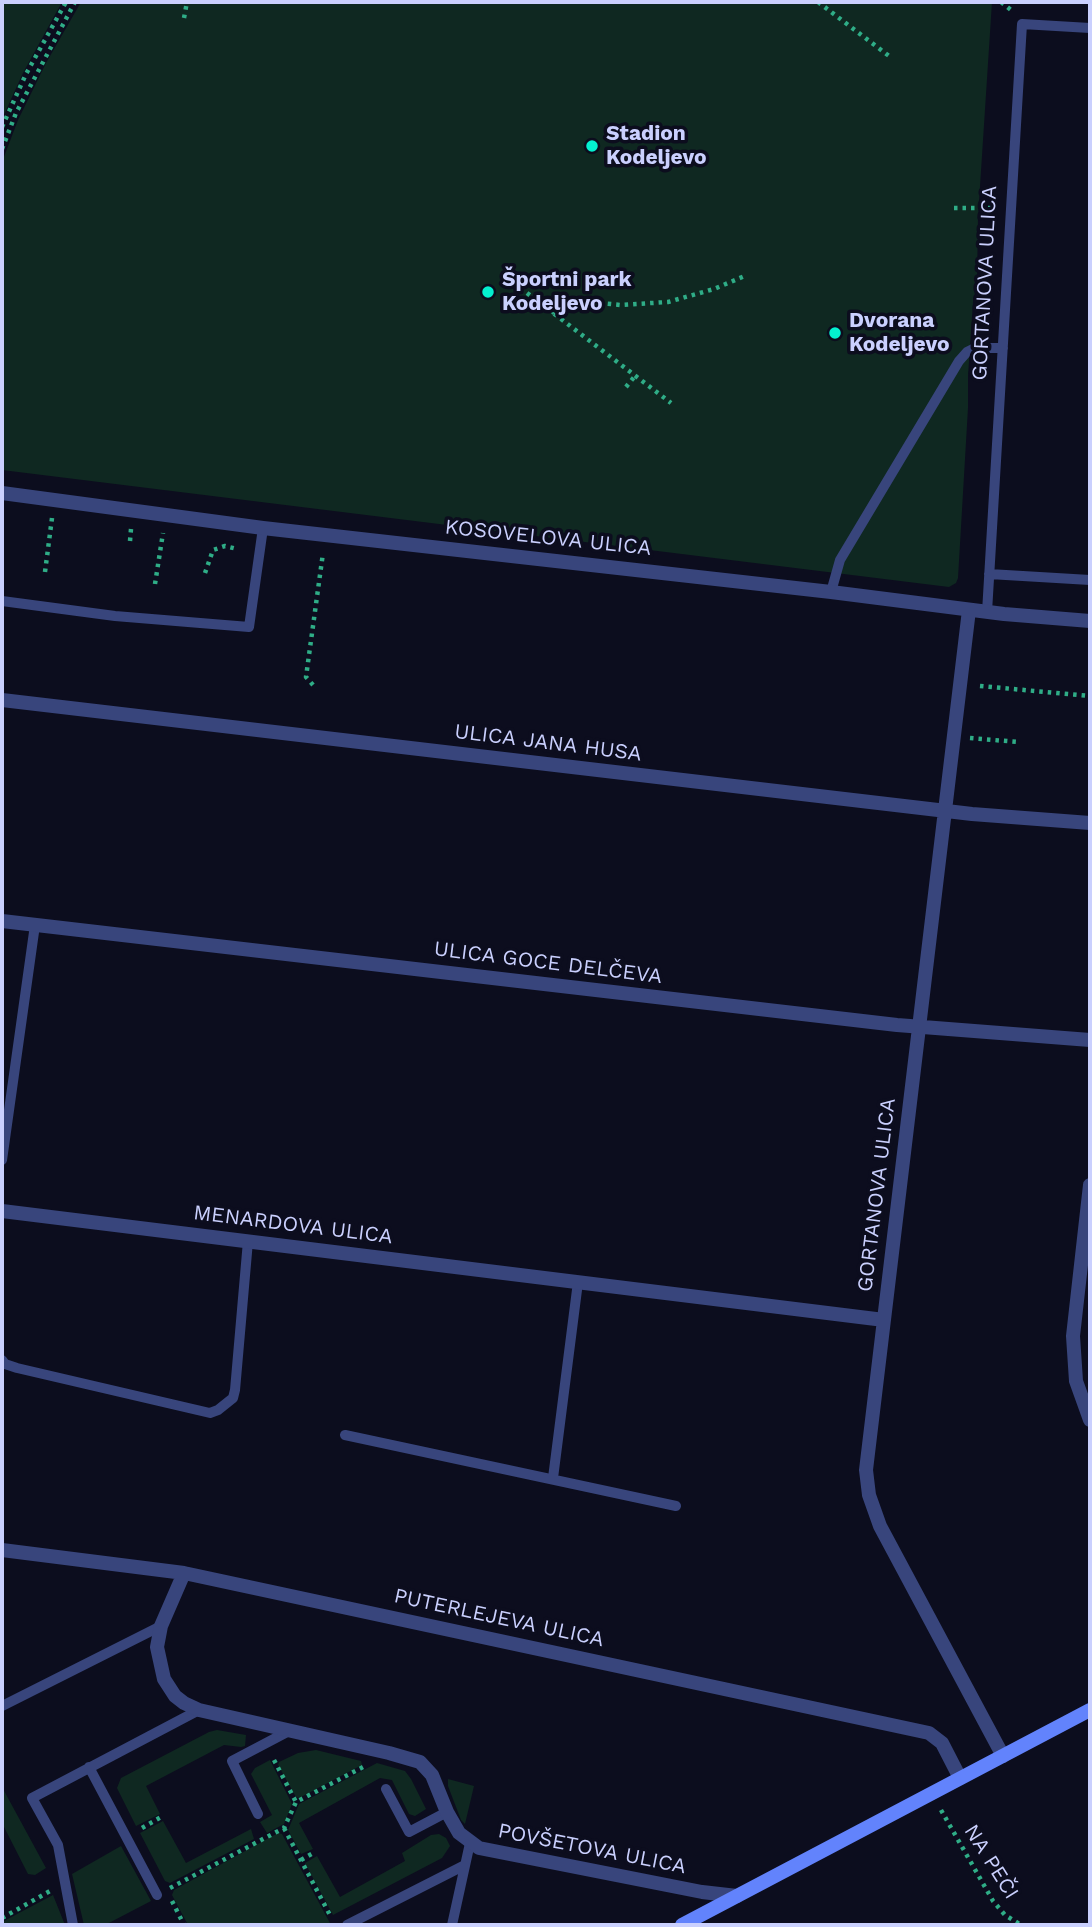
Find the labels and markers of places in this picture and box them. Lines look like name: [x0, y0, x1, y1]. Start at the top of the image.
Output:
place label: Stadion Kodeljevo: [606, 121, 707, 171]
marker: Stadion Kodeljevo: [584, 138, 600, 154]
place label: Športni park Kodeljevo: [502, 267, 632, 317]
marker: Športni park Kodeljevo: [480, 284, 496, 300]
place label: Dvorana Kodeljevo: [849, 308, 950, 358]
marker: Dvorana Kodeljevo: [827, 325, 843, 341]

